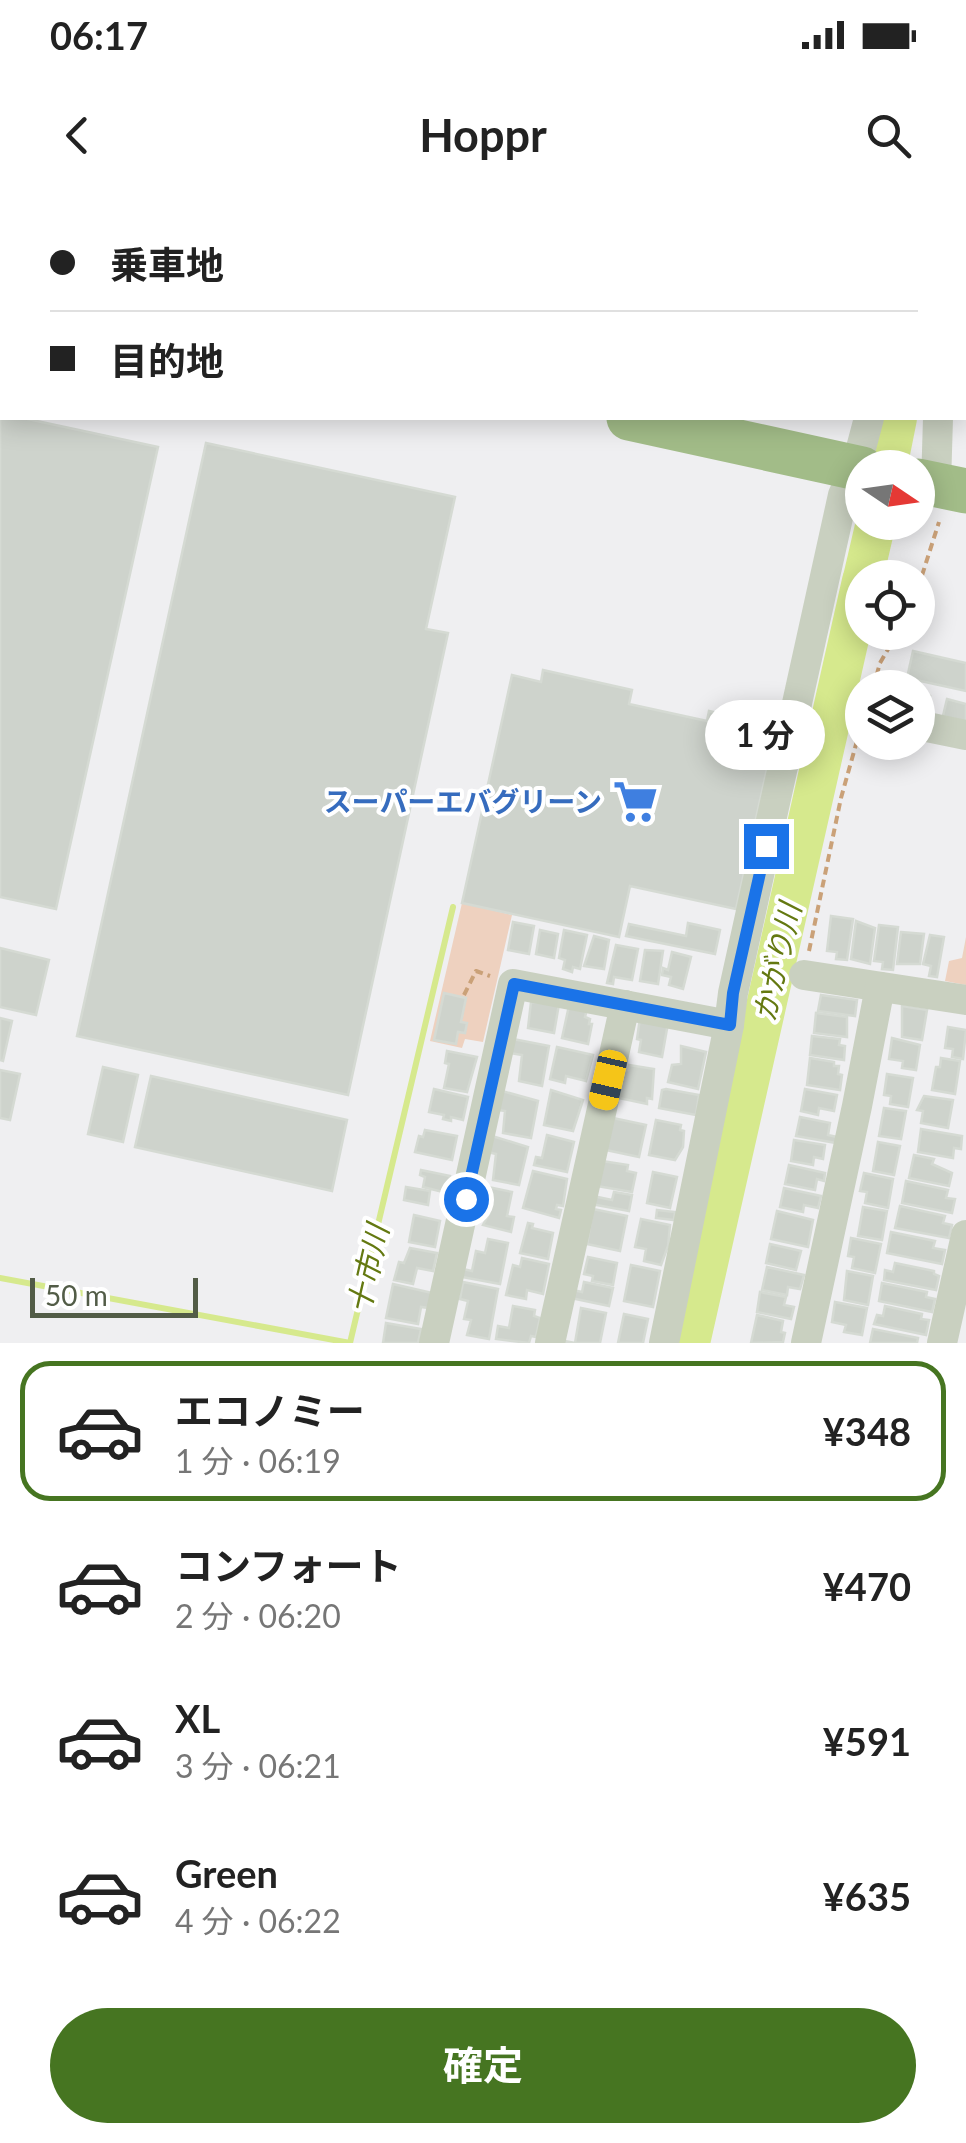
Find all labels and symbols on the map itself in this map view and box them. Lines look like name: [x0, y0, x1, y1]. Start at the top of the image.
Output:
north arrow: [845, 450, 935, 540]
callout: 1 分: [706, 701, 826, 771]
supermarket icon: スーパーエバグリーン: [611, 777, 659, 825]
place label: スーパーエバグリーン: [324, 784, 602, 818]
route end: [744, 824, 789, 869]
water label: かがり川: [745, 897, 808, 1025]
car: [587, 1047, 629, 1113]
route start: [444, 1177, 489, 1222]
water label: 十市川: [339, 1218, 395, 1317]
scale bar: [30, 1273, 198, 1318]

